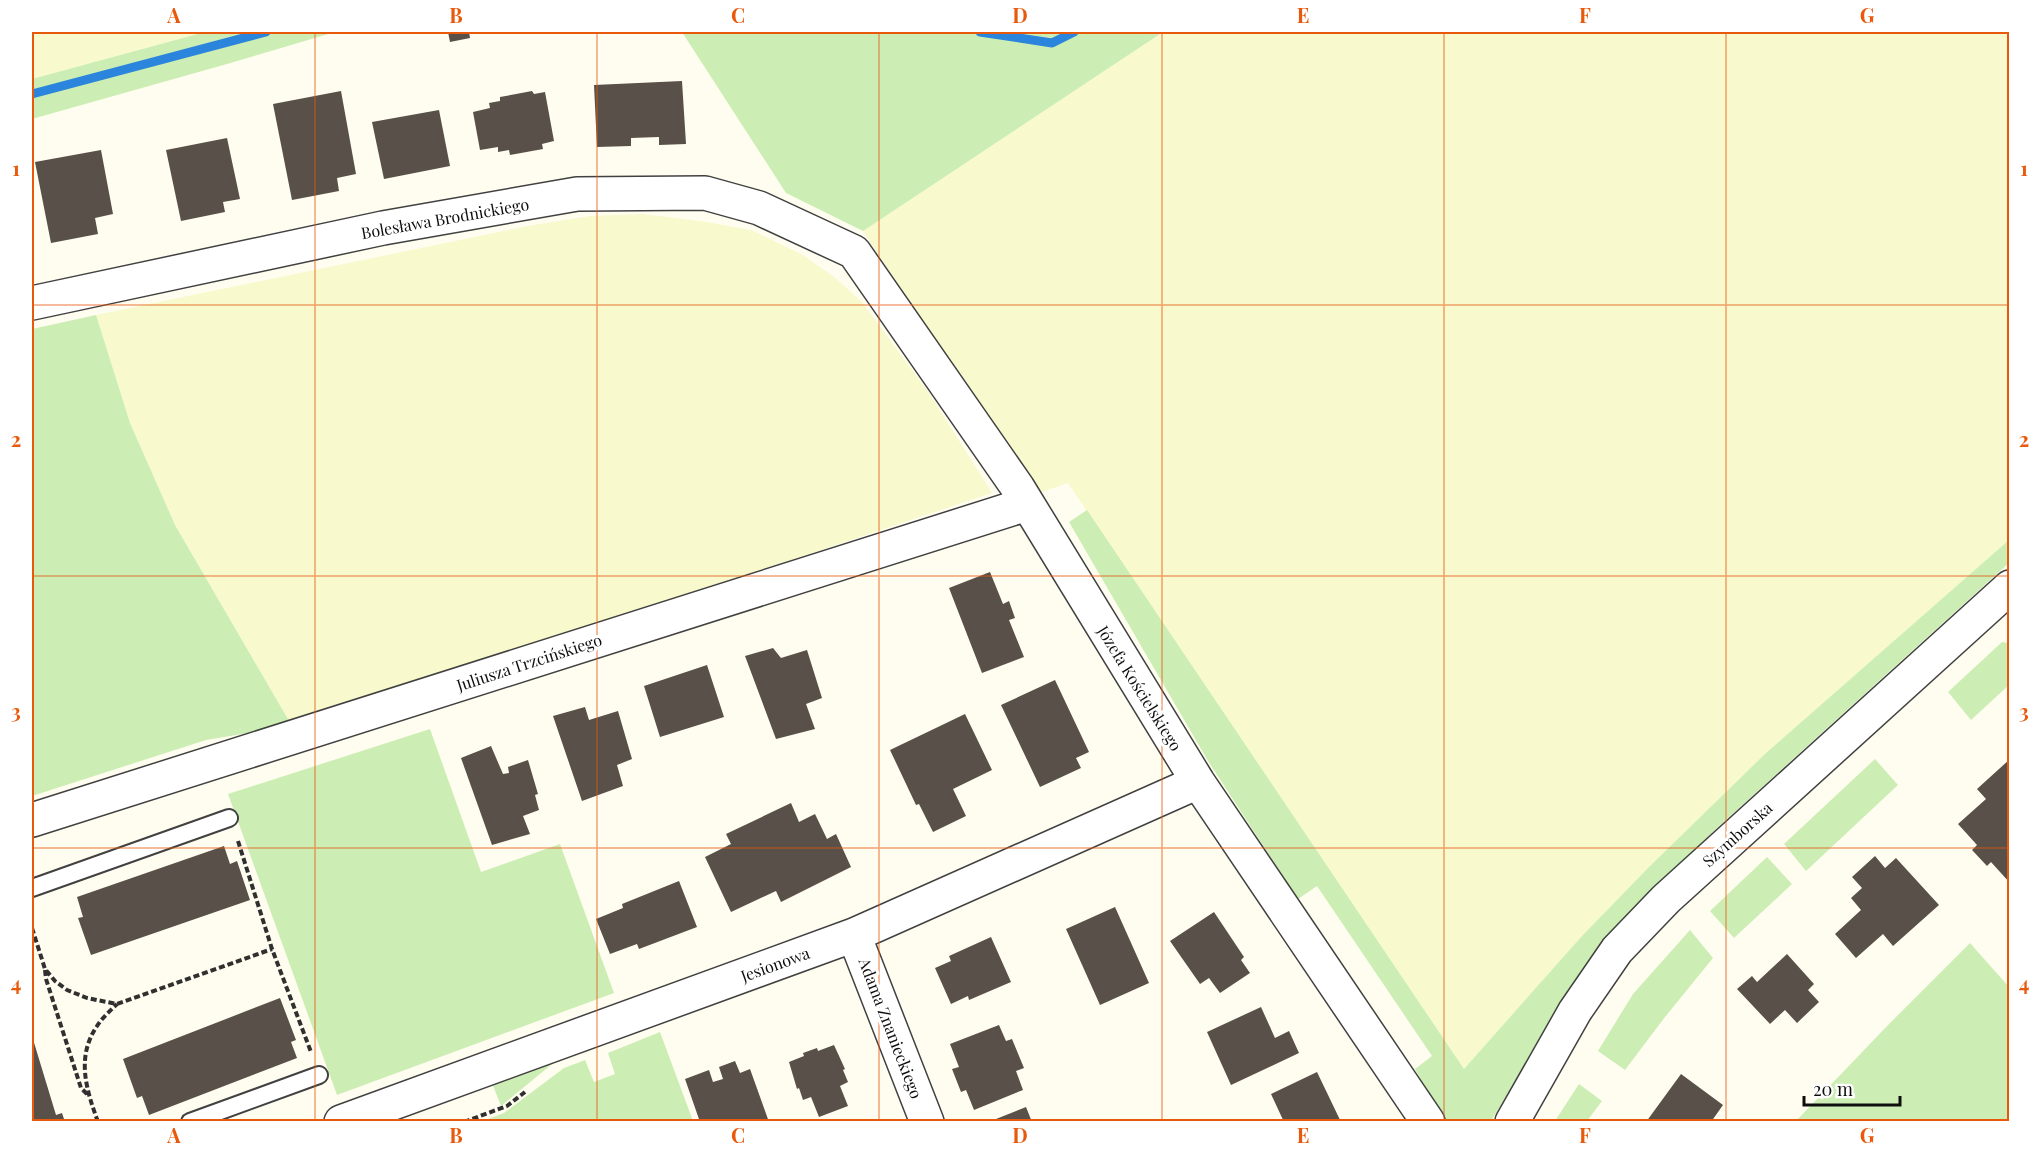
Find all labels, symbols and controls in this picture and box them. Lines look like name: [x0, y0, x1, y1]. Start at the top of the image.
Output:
text: A: [166, 1, 181, 28]
text: B: [449, 1, 463, 28]
text: C: [731, 1, 745, 28]
text: D: [1012, 1, 1028, 28]
text: E: [1297, 1, 1309, 28]
text: F: [1579, 1, 1591, 28]
text: G: [1860, 1, 1875, 28]
text: 1: [12, 154, 20, 181]
text: 1: [2020, 154, 2028, 181]
street label: Bolesława Brodnickiego: [359, 193, 531, 243]
text: 2: [11, 425, 21, 452]
text: 2: [2019, 425, 2029, 452]
street label: Józefa Kościelskiego: [1092, 621, 1187, 755]
street label: Juliusza Trzcińskiego: [453, 629, 604, 696]
text: 3: [11, 697, 21, 724]
text: 3: [2019, 697, 2029, 724]
street label: Szymborska: [1698, 797, 1776, 871]
street label: Jesionowa: [737, 942, 812, 987]
street label: Adama Znanieckiego: [854, 954, 928, 1102]
text: 4: [11, 969, 21, 996]
text: 4: [2019, 969, 2029, 996]
scale bar: [1804, 1069, 1900, 1107]
text: 20 m: [1813, 1077, 1853, 1101]
text: A: [166, 1121, 181, 1148]
text: B: [449, 1121, 463, 1148]
text: C: [731, 1121, 745, 1148]
text: D: [1012, 1121, 1028, 1148]
text: E: [1297, 1121, 1309, 1148]
text: F: [1579, 1121, 1591, 1148]
text: G: [1860, 1121, 1875, 1148]

